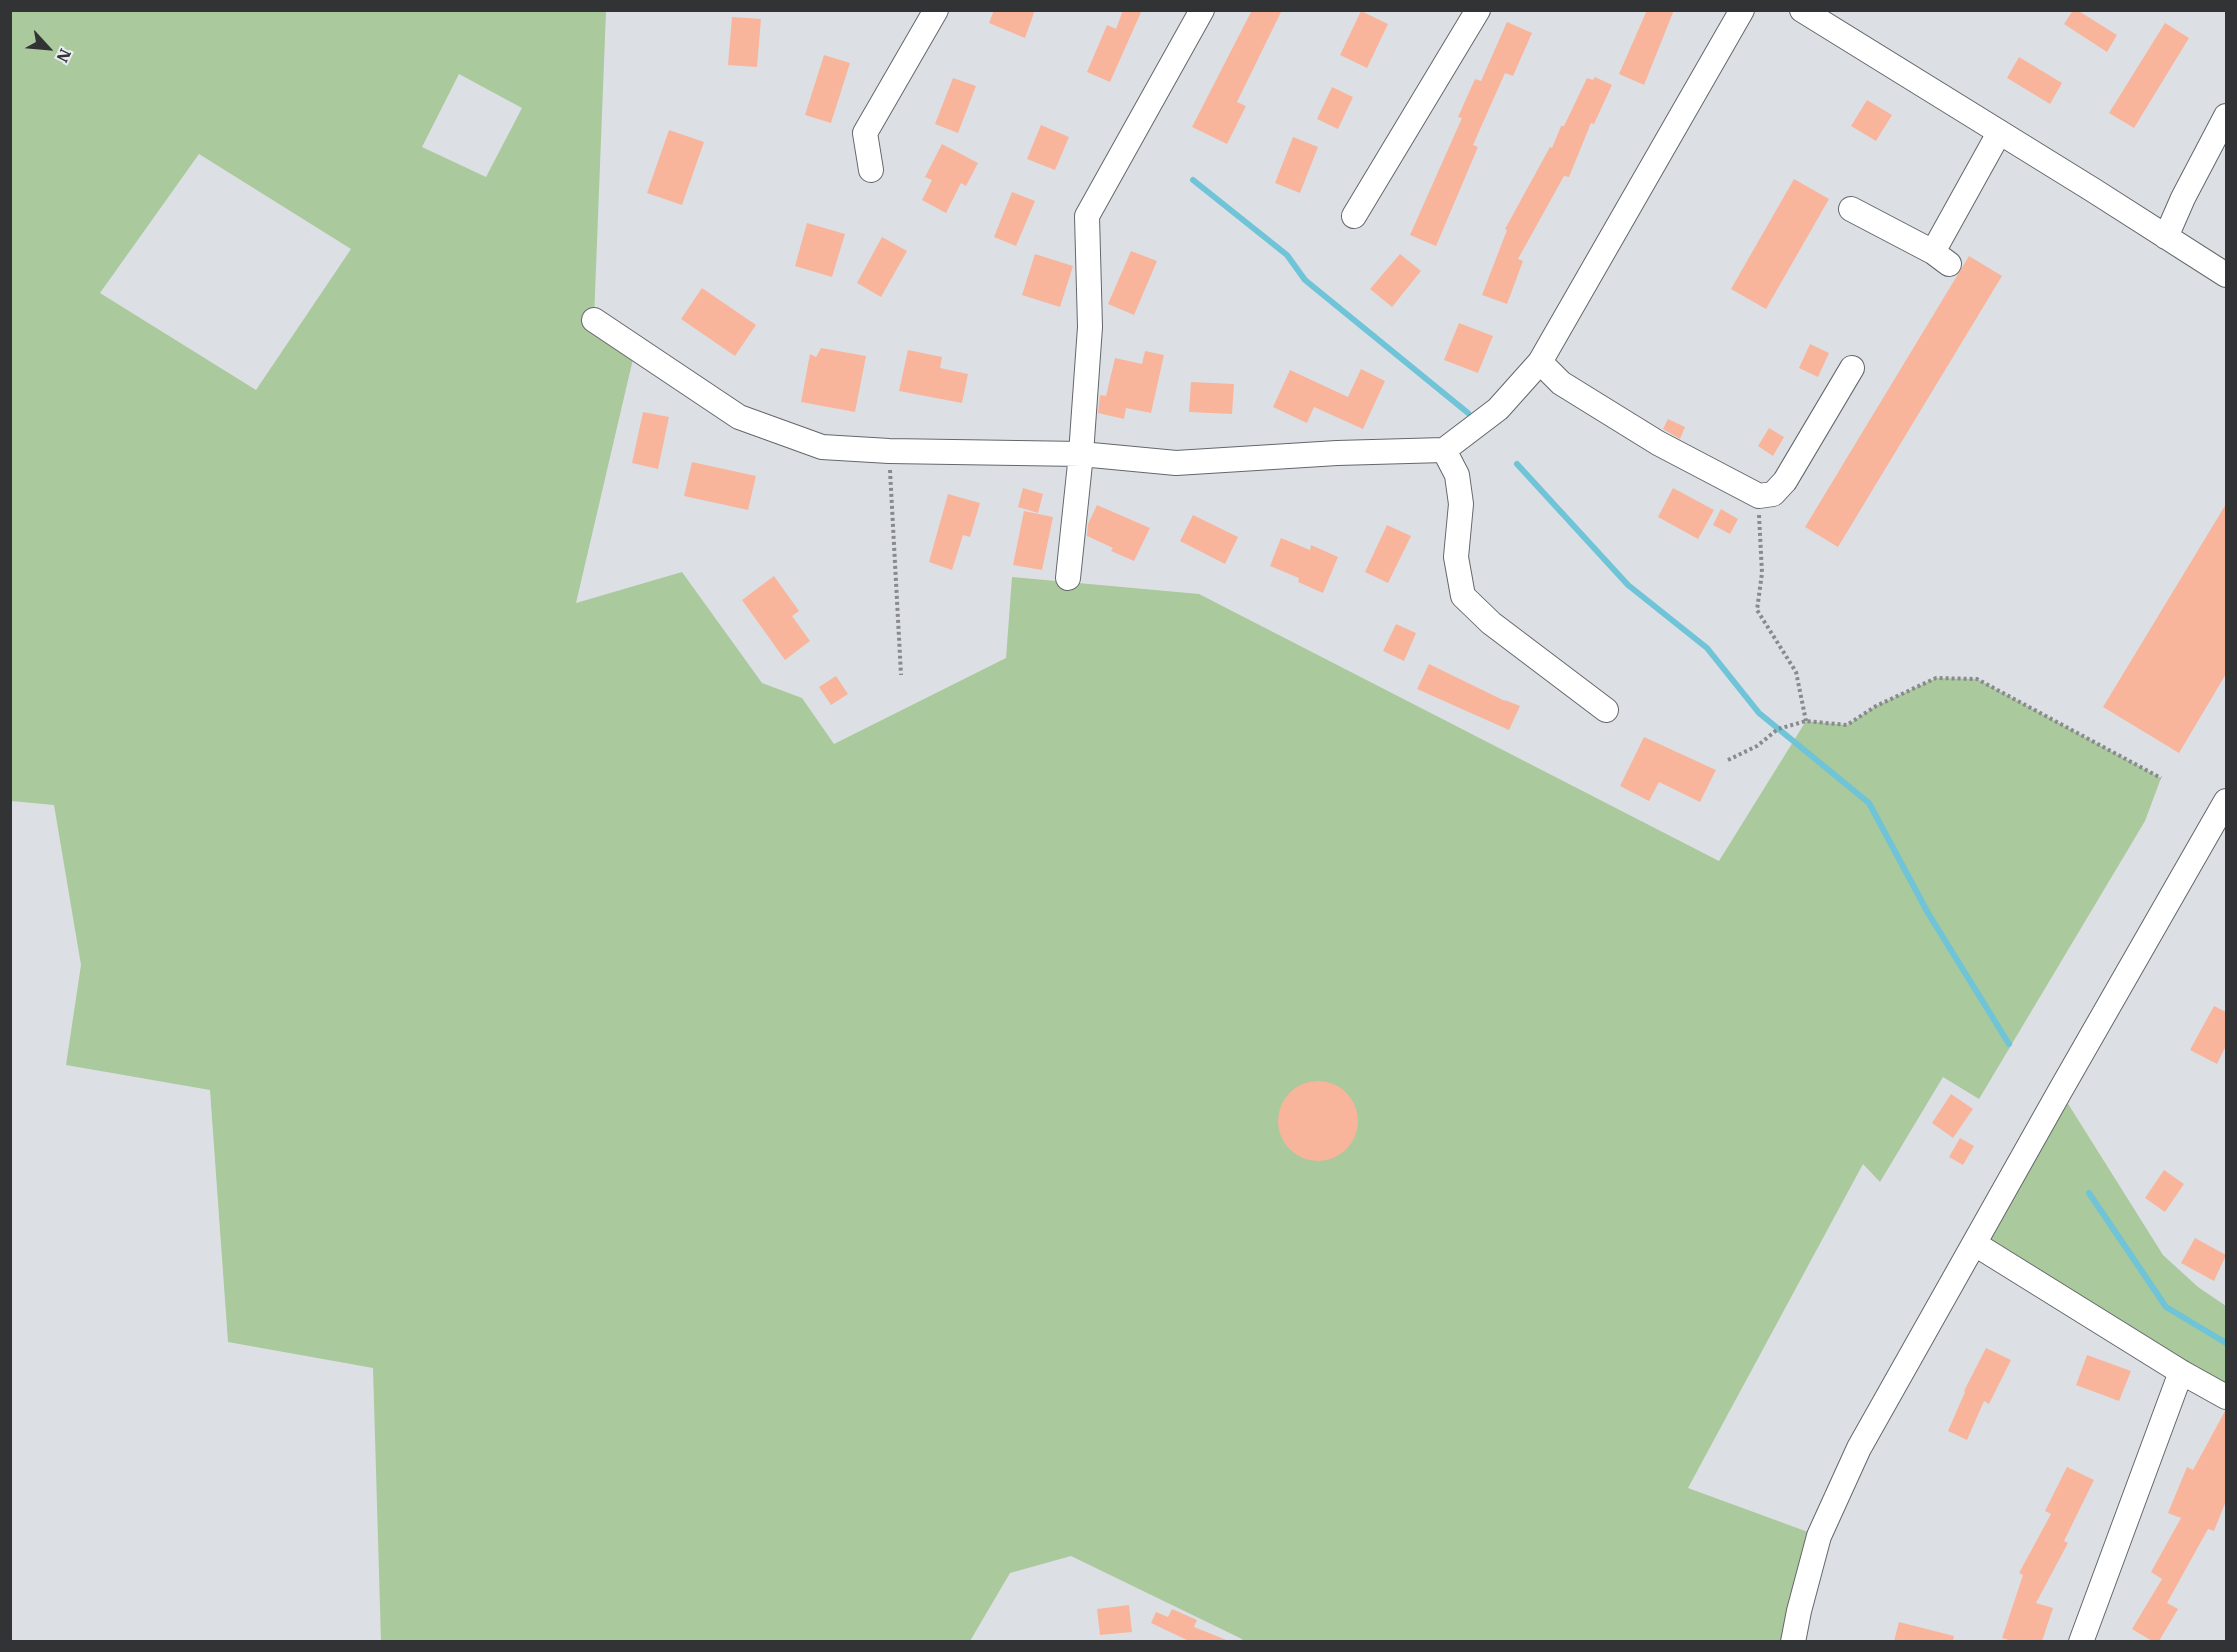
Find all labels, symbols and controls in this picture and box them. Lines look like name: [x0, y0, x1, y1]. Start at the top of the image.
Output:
north arrow: [18, 18, 78, 78]
text: N: [52, 46, 76, 66]

